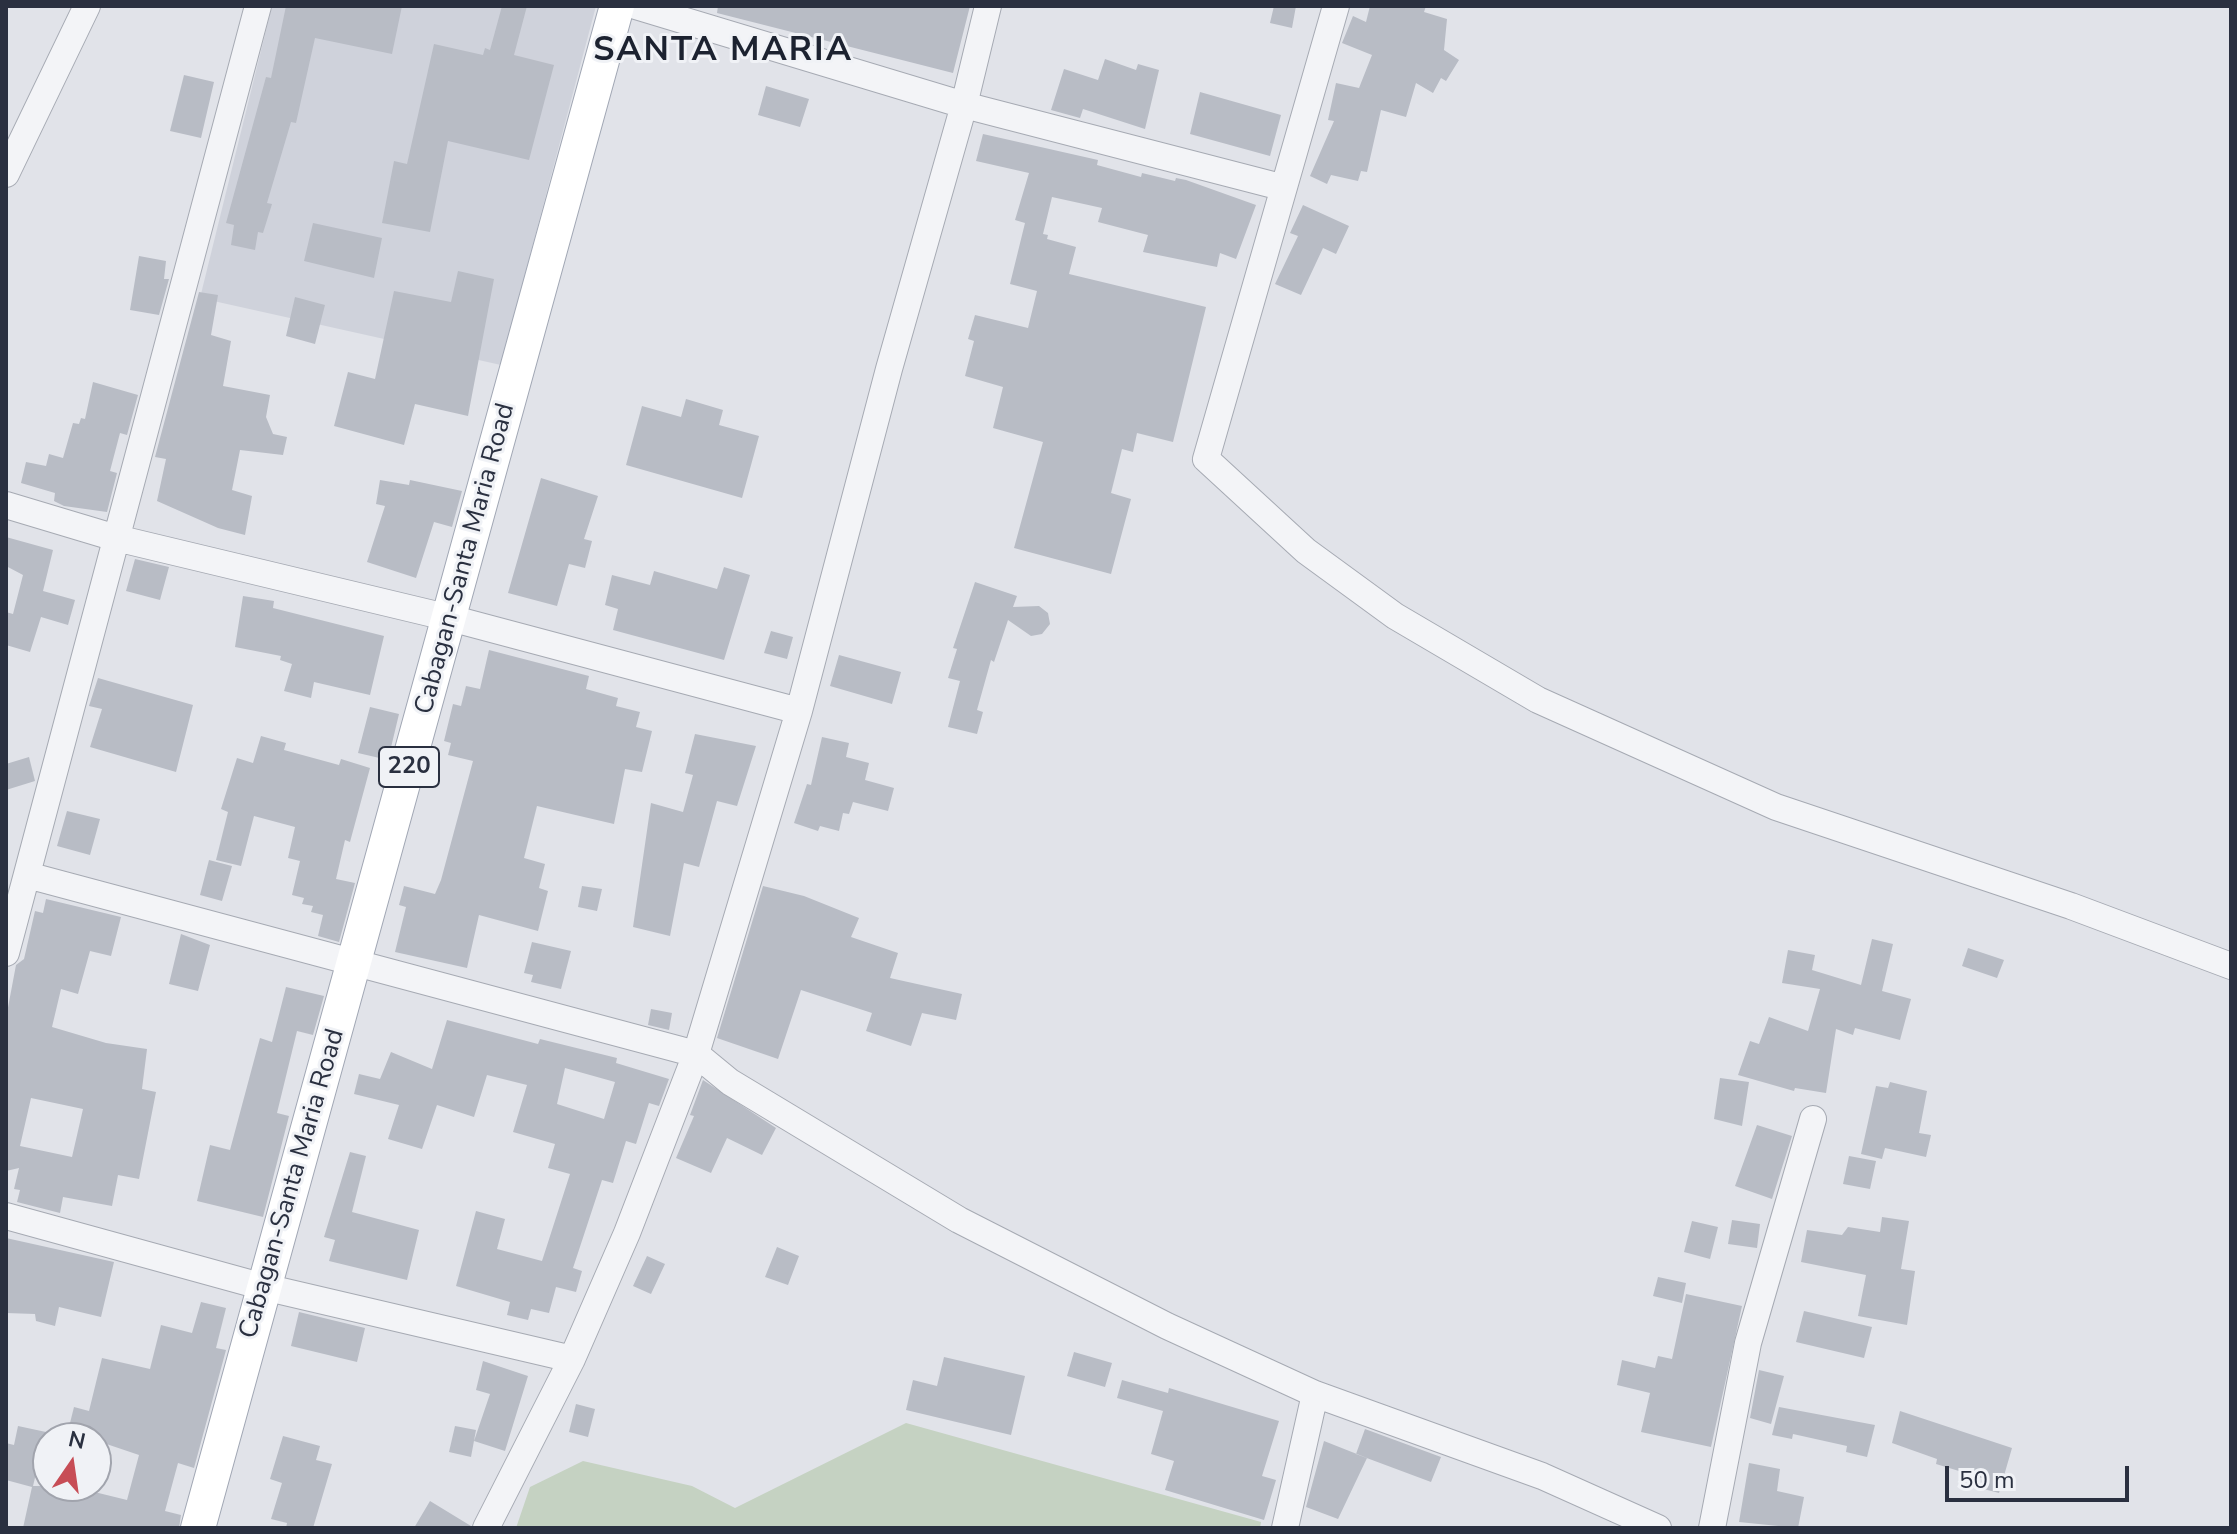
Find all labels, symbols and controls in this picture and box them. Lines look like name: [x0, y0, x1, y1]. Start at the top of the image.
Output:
district label: SANTA MARIA: [593, 32, 853, 72]
street label: Cabagan-Santa Maria Road: [409, 400, 523, 718]
road number: 220: [379, 747, 439, 787]
street label: Cabagan-Santa Maria Road: [234, 1026, 352, 1342]
north arrow: [32, 1422, 112, 1502]
text: N: [66, 1424, 88, 1457]
scale bar: [1949, 1450, 2133, 1500]
text: 50 m: [1959, 1464, 2015, 1496]

